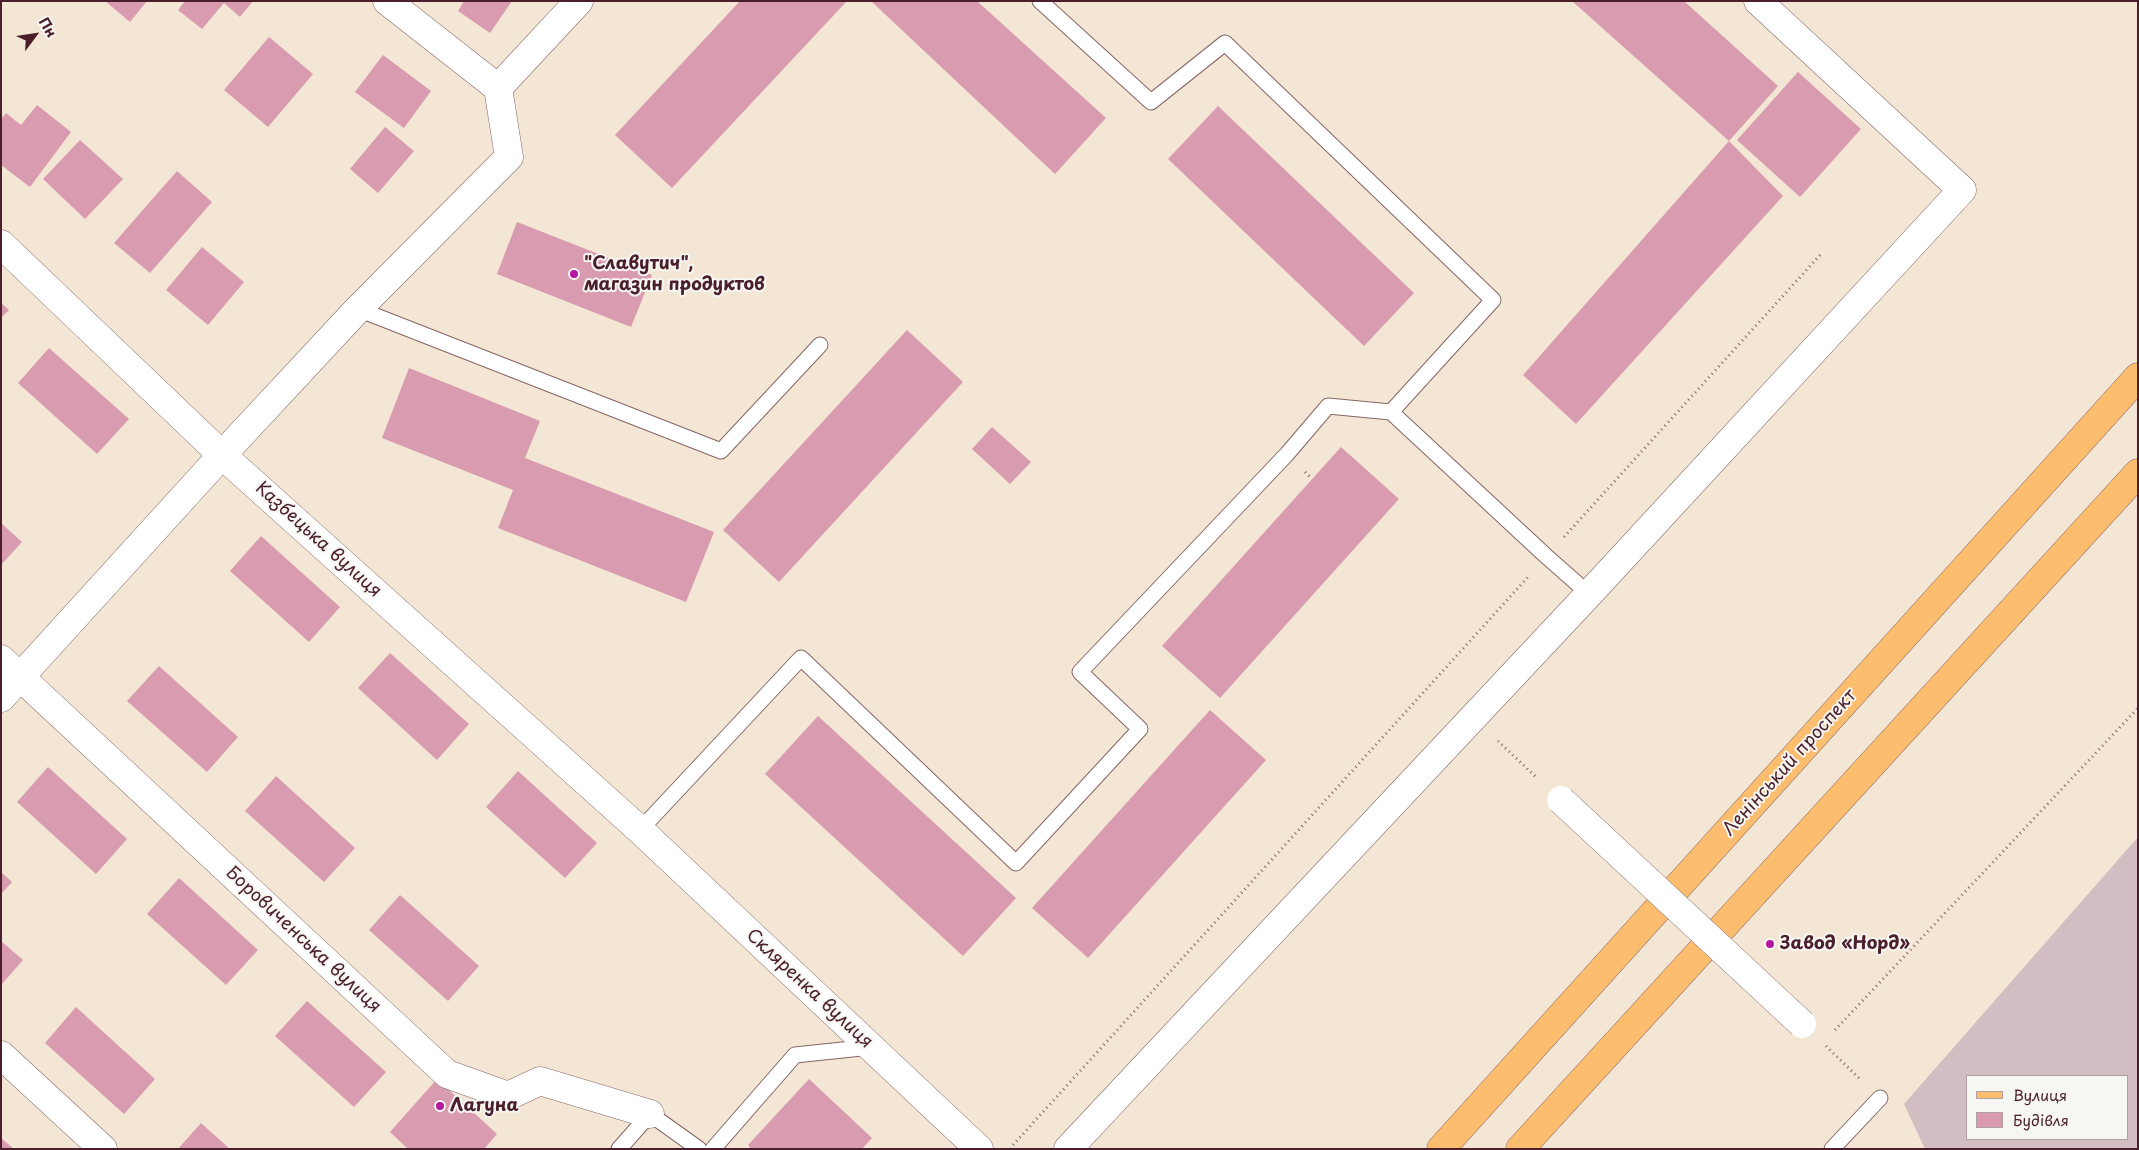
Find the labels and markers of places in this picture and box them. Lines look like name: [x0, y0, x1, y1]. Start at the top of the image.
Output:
place label: "Славутич", магазин продуктов: [584, 253, 765, 296]
marker: "Славутич", магазин продуктов: [568, 268, 580, 280]
place label: Завод «Норд»: [1780, 933, 1910, 955]
marker: Завод «Норд»: [1764, 938, 1776, 950]
place label: Лагуна: [450, 1095, 519, 1117]
marker: Лагуна: [434, 1100, 446, 1112]

